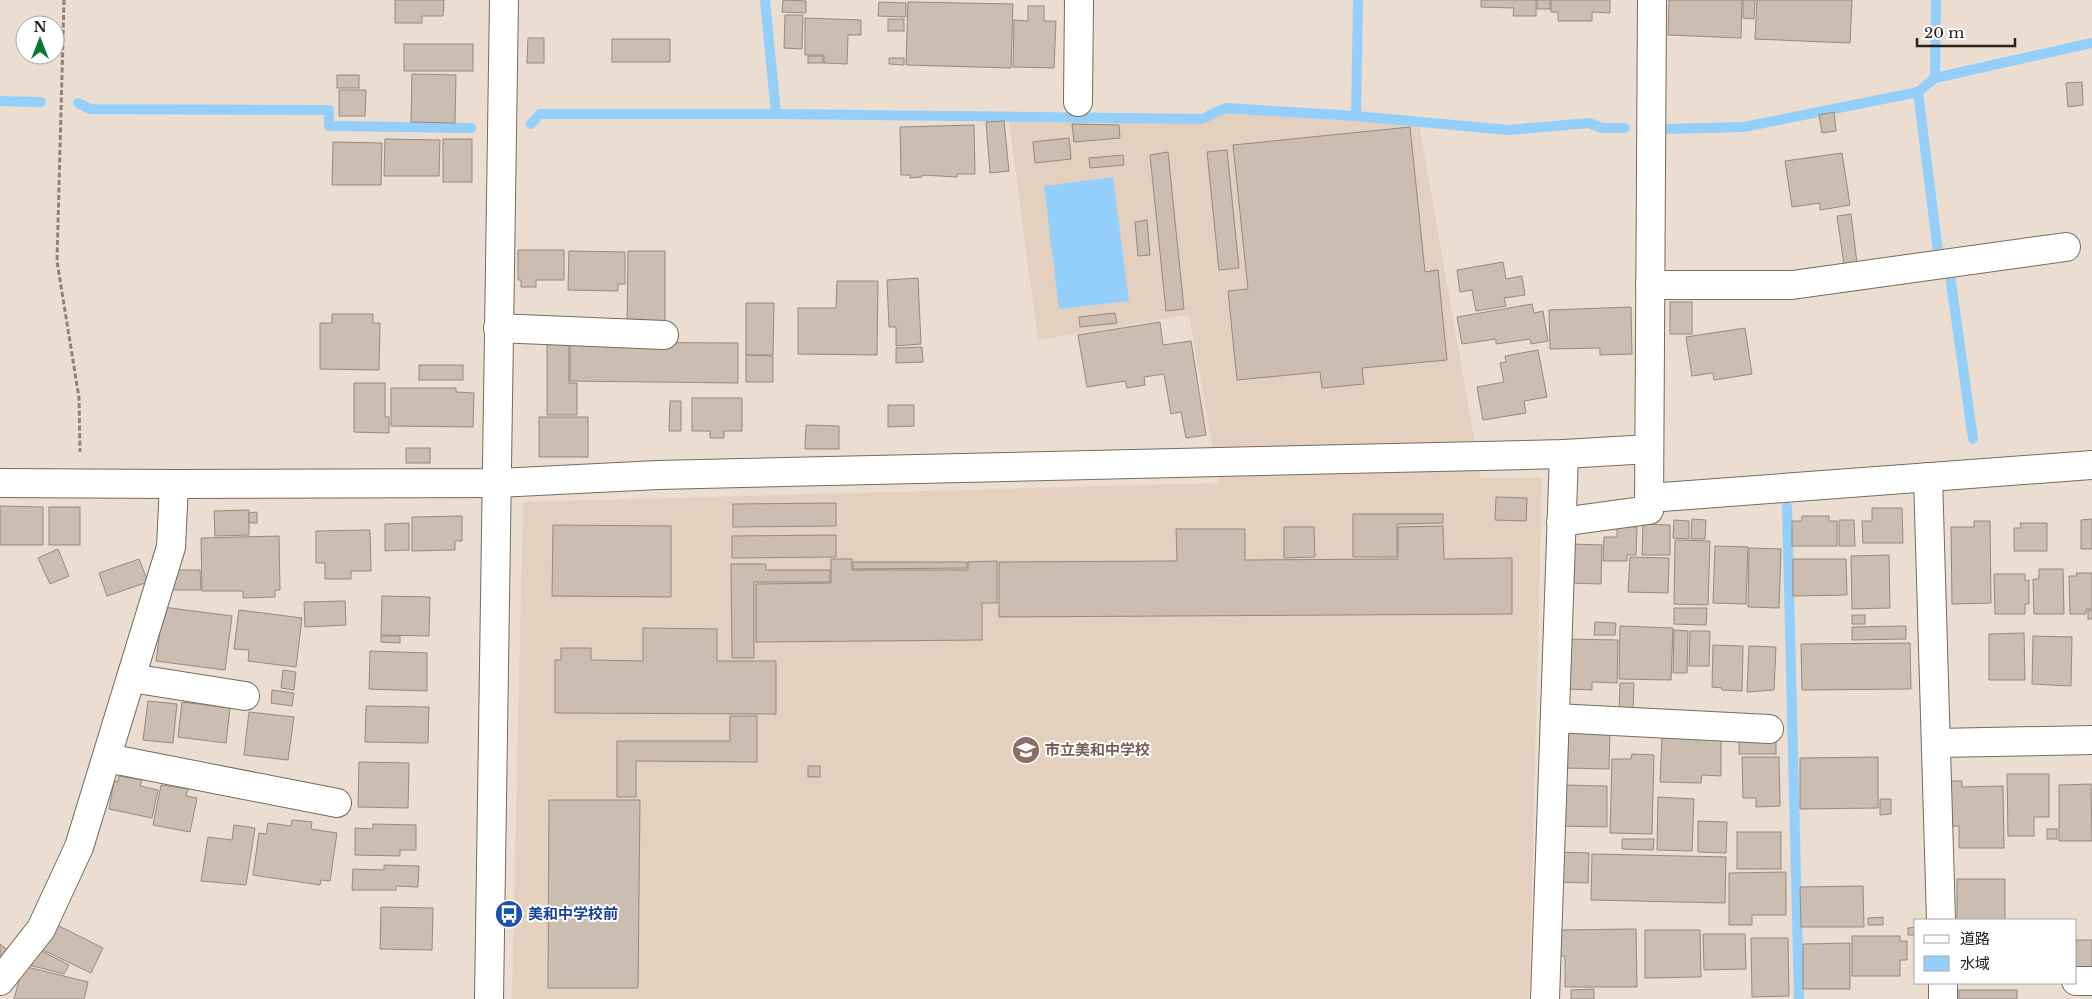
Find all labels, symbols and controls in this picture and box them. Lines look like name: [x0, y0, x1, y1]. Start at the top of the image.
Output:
north arrow: [15, 15, 65, 65]
scale bar: [1917, 15, 2014, 47]
text: N: [33, 18, 47, 36]
text: 20 m: [1924, 23, 1964, 42]
school or university icon: 市立美和中学校: [1011, 735, 1041, 765]
place label: 市立美和中学校: [1045, 740, 1150, 759]
bus stop icon: 美和中学校前: [494, 899, 524, 929]
place label: 美和中学校前: [528, 904, 618, 923]
legend: [1914, 919, 2077, 984]
text: 道路: [1960, 929, 1990, 948]
text: 水域: [1960, 954, 1990, 973]

